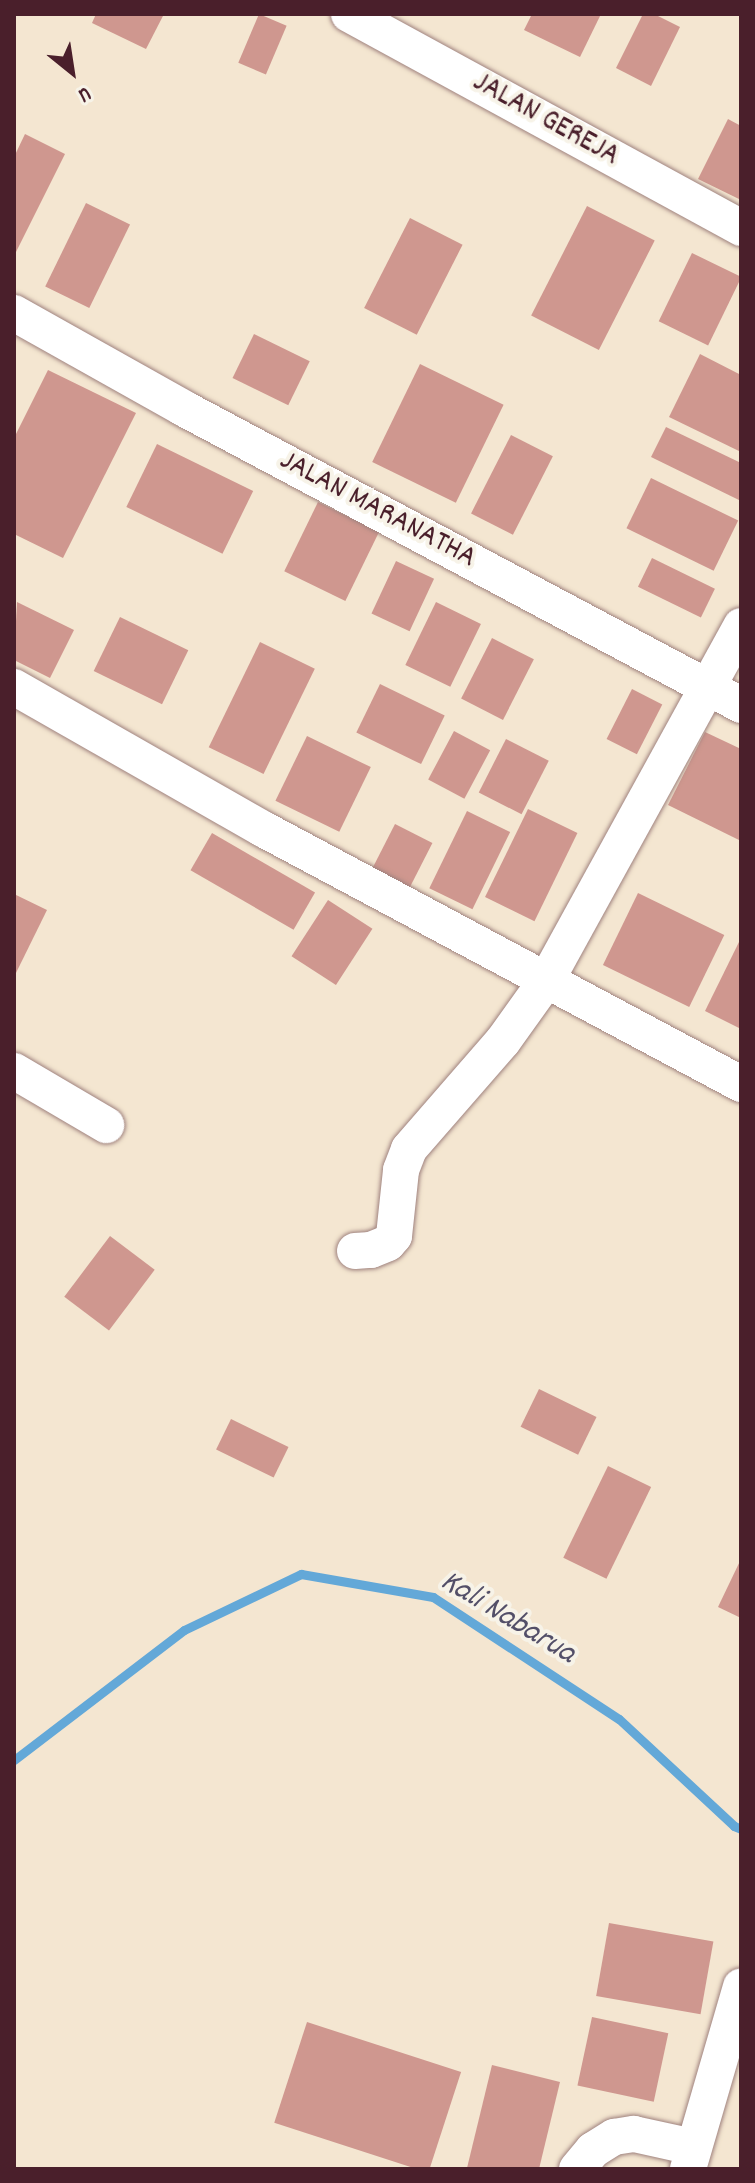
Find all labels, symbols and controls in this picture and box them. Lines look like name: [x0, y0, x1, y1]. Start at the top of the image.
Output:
north arrow: [32, 32, 112, 112]
street label: JALAN GEREJA: [465, 66, 625, 176]
text: U: [72, 77, 97, 109]
street label: JALAN MARANATHA: [273, 444, 481, 578]
water label: Kali Nabarua: [432, 1564, 582, 1674]

